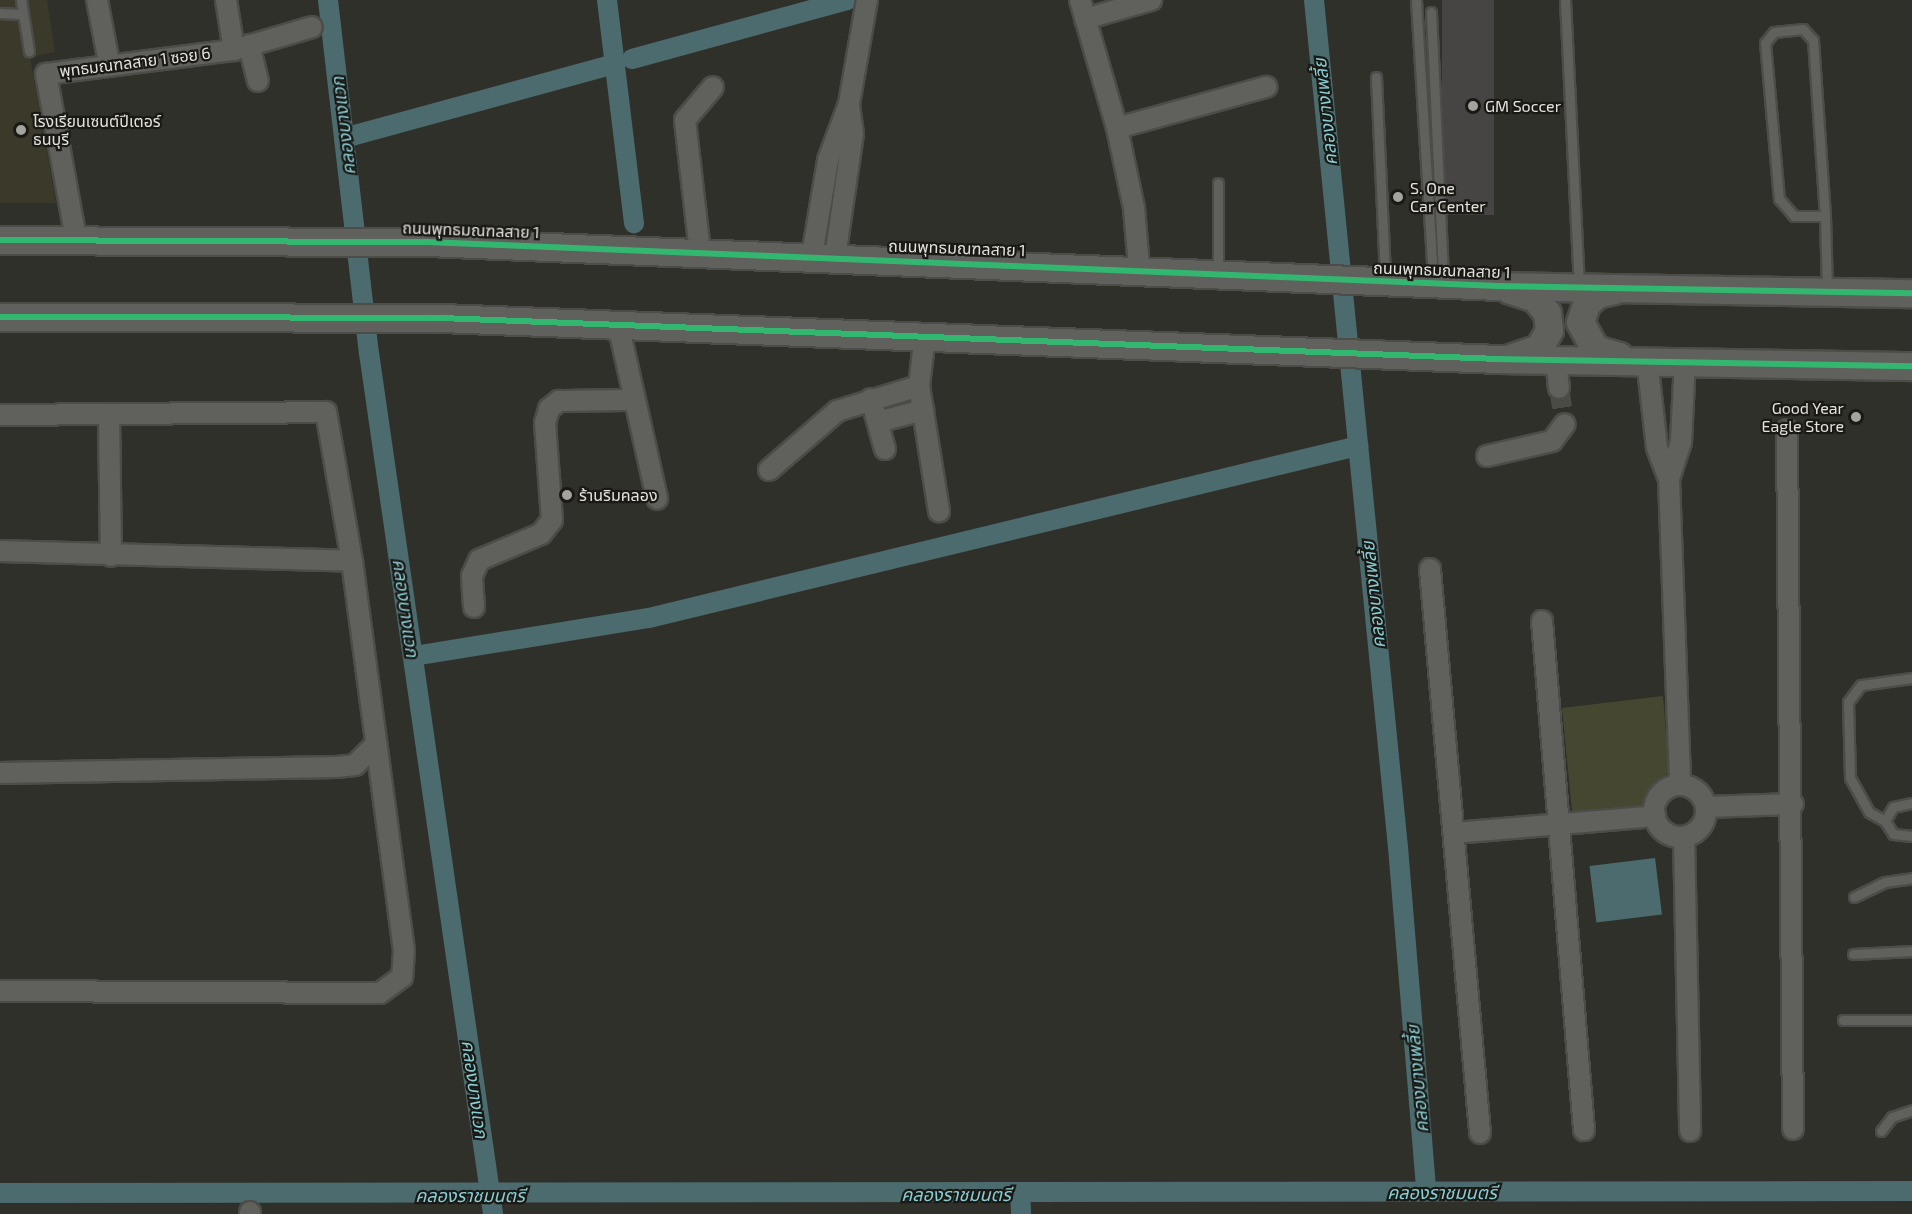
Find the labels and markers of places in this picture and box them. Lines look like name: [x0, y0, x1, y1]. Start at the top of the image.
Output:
place label: GM Soccer: [1485, 96, 1561, 116]
marker: GM Soccer: [1466, 99, 1480, 113]
place label: โรงเรียนเซนต์ปีเตอร์ ธนบุรี: [33, 111, 161, 149]
marker: โรงเรียนเซนต์ปีเตอร์ ธนบุรี: [14, 123, 28, 137]
place label: S. One Car Center: [1410, 178, 1486, 216]
marker: S. One Car Center: [1391, 190, 1405, 204]
place label: Good Year Eagle Store: [1762, 398, 1844, 436]
marker: Good Year Eagle Store: [1849, 410, 1863, 424]
place label: ร้านริมคลอง: [579, 485, 657, 505]
marker: ร้านริมคลอง: [560, 488, 574, 502]

